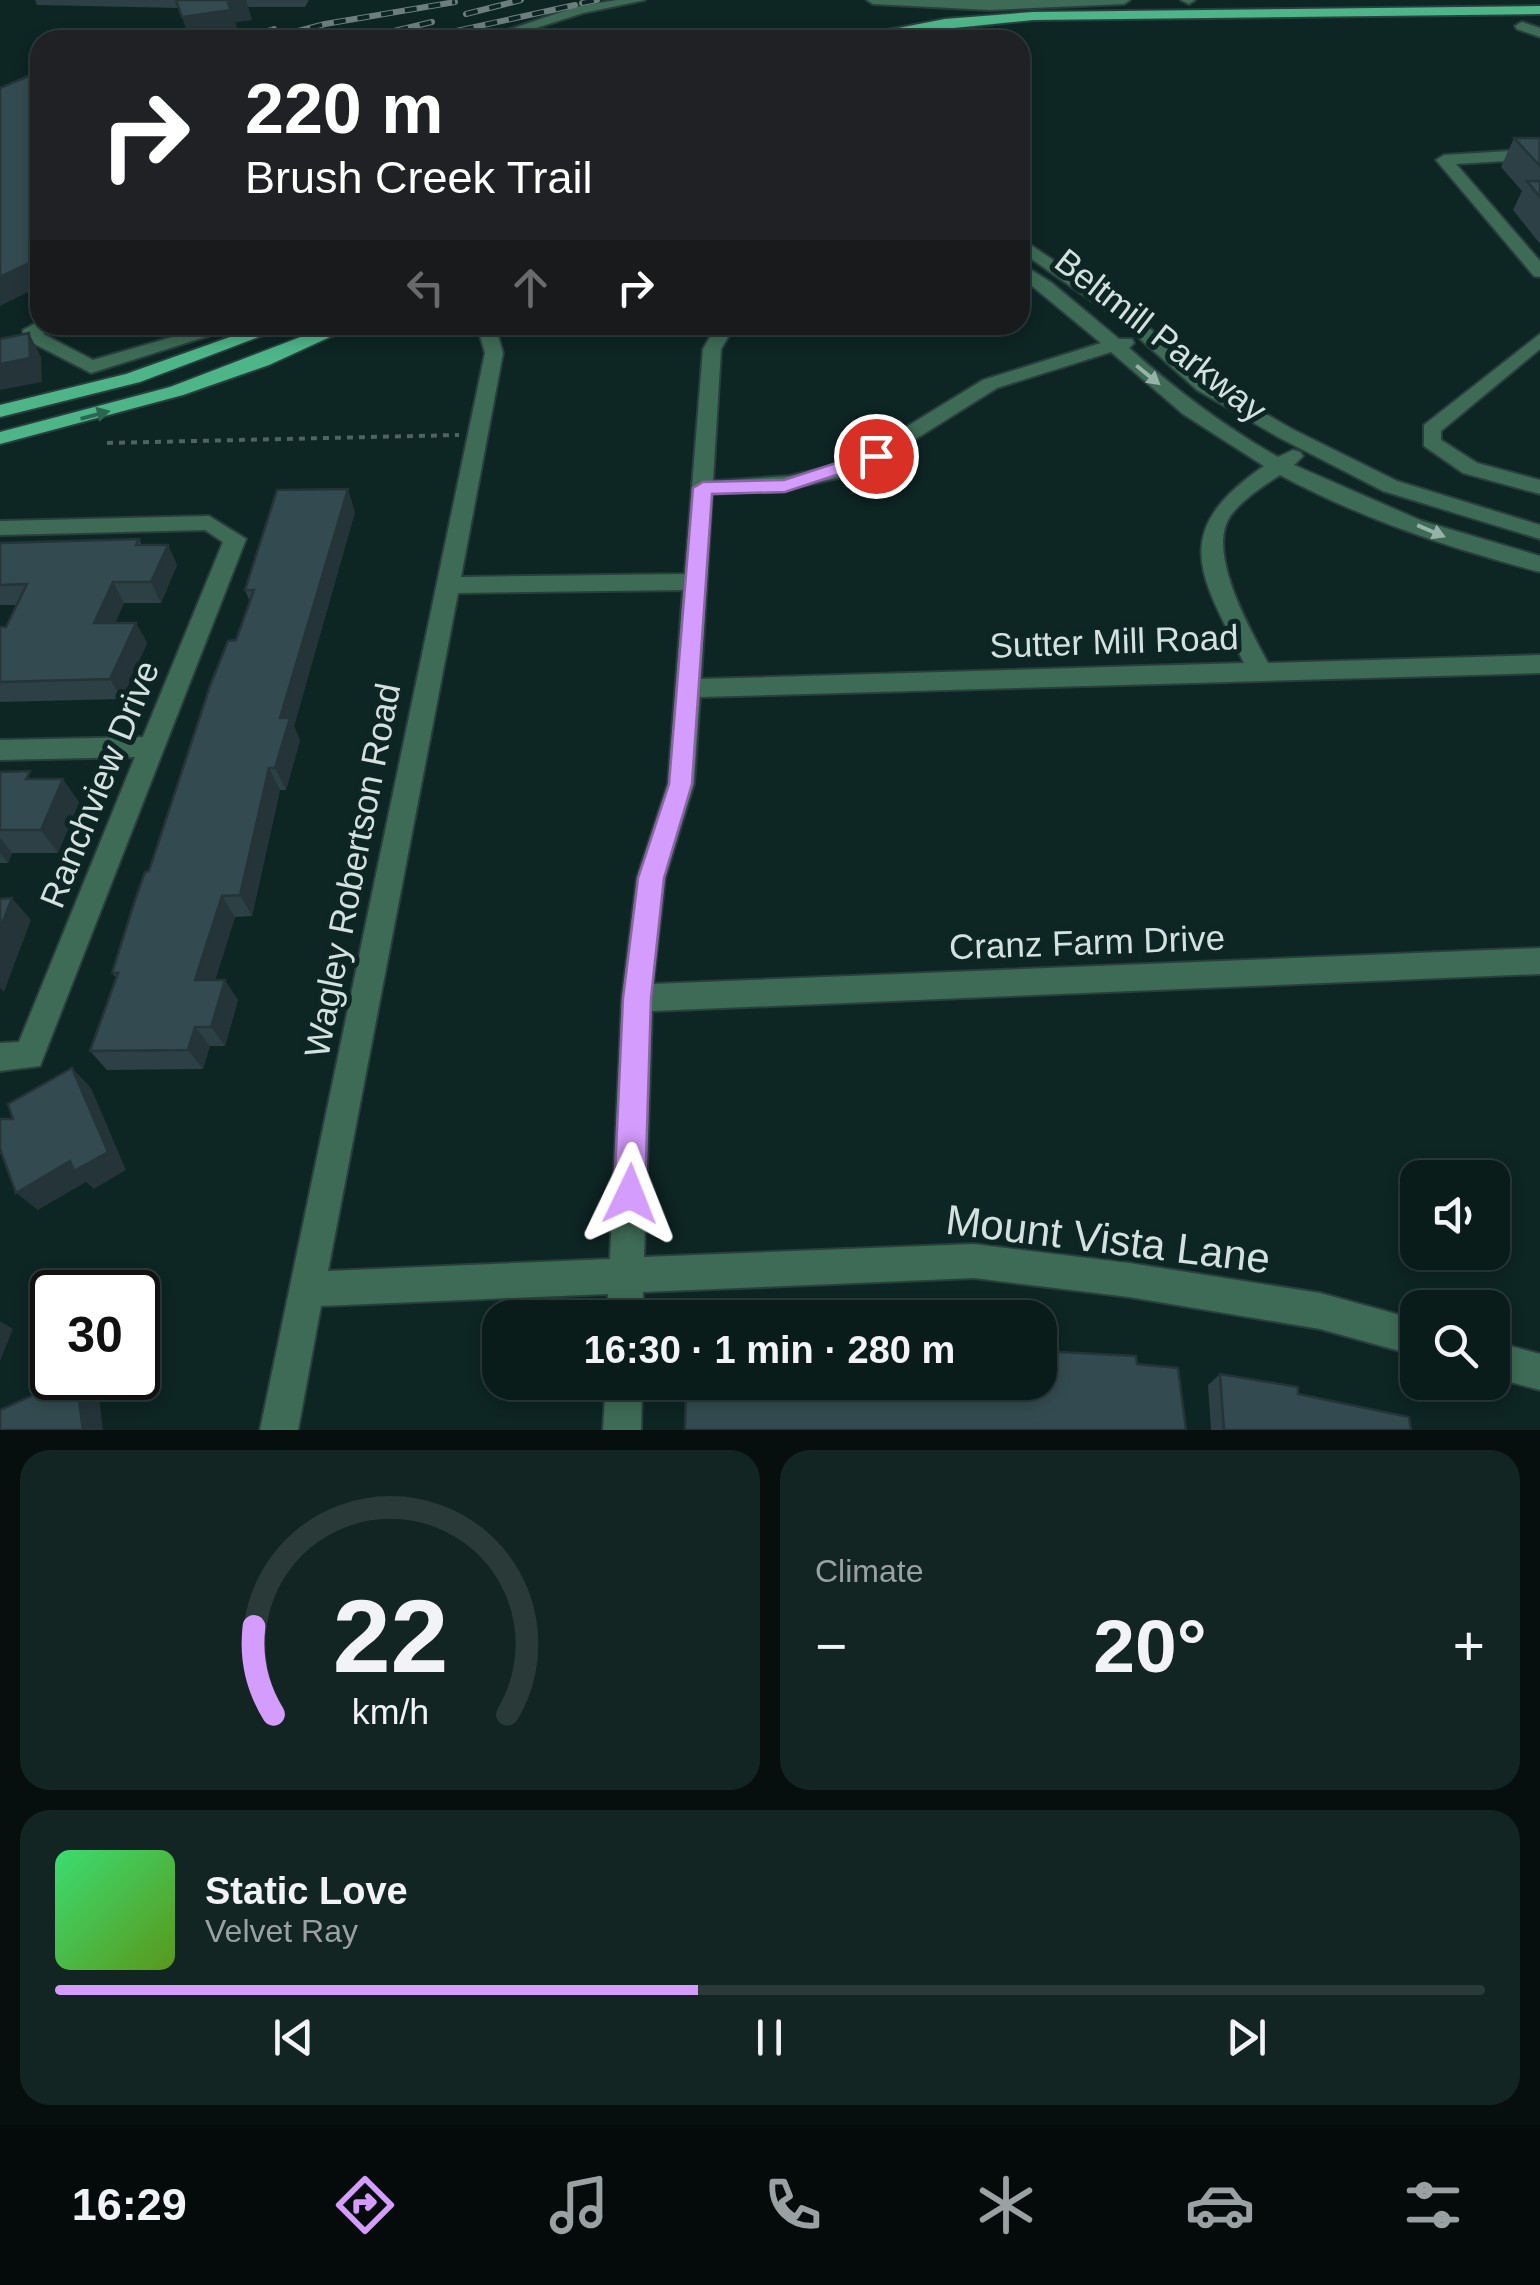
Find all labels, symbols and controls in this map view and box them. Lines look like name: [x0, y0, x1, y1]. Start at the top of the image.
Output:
icon: right: [80, 70, 210, 200]
text: 220 m: [245, 70, 443, 148]
text: Brush Creek Trail: [245, 152, 593, 203]
street label: Beltmill Parkway: [1048, 241, 1275, 430]
icon: left: [398, 260, 453, 315]
icon: ahead: [503, 260, 558, 315]
icon: right: [608, 260, 663, 315]
one-way arrow: [1136, 364, 1161, 385]
one-way arrow: [80, 407, 111, 423]
pin: [834, 414, 919, 499]
icon: arrive: [849, 429, 904, 484]
one-way arrow: [1416, 523, 1446, 539]
street label: Sutter Mill Road: [989, 617, 1239, 665]
street label: Ranchview Drive: [32, 655, 166, 913]
street label: Wagley Robertson Road: [297, 680, 407, 1060]
street label: Cranz Farm Drive: [948, 918, 1226, 966]
position arrow: [578, 1142, 682, 1246]
map controls: [1400, 1160, 1510, 1400]
button: sound: [1400, 1160, 1510, 1270]
street label: Mount Vista Lane: [943, 1196, 1273, 1282]
speed limit sign: 30: [30, 1270, 160, 1400]
button: search: [1400, 1290, 1510, 1400]
text: 16:30 · 1 min · 280 m: [584, 1329, 955, 1371]
text: Climate: [815, 1553, 923, 1589]
text: 22: [332, 1578, 448, 1694]
text: 20°: [1093, 1604, 1207, 1688]
text: −: [815, 1615, 847, 1677]
text: +: [1453, 1615, 1485, 1677]
text: km/h: [351, 1692, 429, 1732]
text: Static Love: [205, 1870, 408, 1912]
text: Velvet Ray: [205, 1913, 358, 1949]
icon: previous: [266, 2010, 321, 2065]
icon: pause: [742, 2010, 797, 2065]
icon: next: [1219, 2010, 1274, 2065]
icon: directions: [330, 2170, 400, 2240]
icon: music: [544, 2170, 614, 2240]
icon: phone: [758, 2170, 828, 2240]
icon: climate: [971, 2170, 1041, 2240]
icon: car: [1185, 2170, 1255, 2240]
icon: filters: [1398, 2170, 1468, 2240]
text: 16:29: [72, 2179, 187, 2230]

